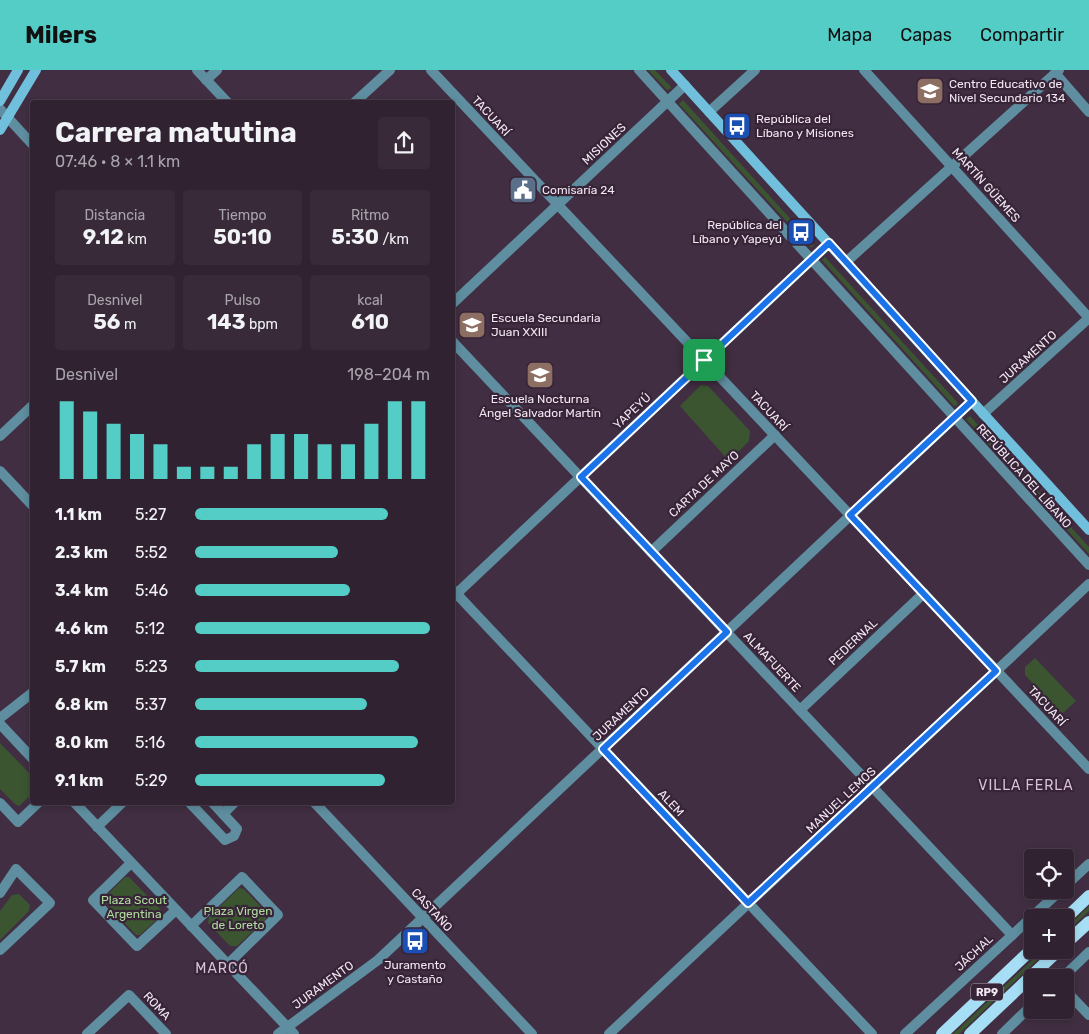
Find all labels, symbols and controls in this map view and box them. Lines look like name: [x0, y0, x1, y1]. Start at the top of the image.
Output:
text: Milers: [25, 21, 97, 49]
text: Mapa: [827, 24, 872, 46]
text: Capas: [900, 24, 952, 46]
text: Compartir: [980, 24, 1064, 46]
school or university icon: Centro Educativo de Nivel Secundario 134: [915, 76, 945, 106]
place label: Centro Educativo de Nivel Secundario 134: [949, 77, 1066, 105]
street label: TACUARÍ: [469, 93, 513, 139]
bus stop icon: República del Líbano y Misiones: [722, 111, 752, 141]
place label: República del Líbano y Misiones: [756, 112, 854, 140]
text: Carrera matutina: [55, 116, 297, 149]
button: share: [378, 117, 430, 169]
street label: MISIONES: [579, 120, 629, 168]
street label: MARTÍN GÜEMES: [949, 145, 1023, 225]
text: 07:46 · 8 × 1.1 km: [55, 152, 180, 171]
public building icon: Comisaría 24: [508, 175, 538, 205]
place label: Comisaría 24: [542, 183, 615, 197]
text: Distancia: [84, 207, 145, 224]
text: Tiempo: [218, 207, 267, 224]
text: Ritmo: [351, 207, 389, 224]
bus stop icon: República del Líbano y Yapeyú: [786, 217, 816, 247]
place label: República del Líbano y Yapeyú: [692, 218, 782, 246]
text: 9.12: [83, 224, 124, 249]
text: 50:10: [213, 224, 272, 249]
text: 5:30: [331, 224, 379, 249]
text: km: [124, 231, 147, 248]
text: /km: [379, 231, 409, 248]
text: Desnivel: [87, 292, 142, 309]
text: Pulso: [224, 292, 260, 309]
text: kcal: [357, 292, 383, 309]
text: 56: [93, 309, 121, 334]
text: 143: [207, 309, 246, 334]
text: 610: [351, 309, 389, 334]
school or university icon: Escuela Secundaria Juan XXIII: [457, 310, 487, 340]
place label: Escuela Secundaria Juan XXIII: [491, 311, 601, 339]
text: m: [121, 316, 136, 333]
text: bpm: [246, 316, 278, 333]
street label: JURAMENTO: [997, 328, 1059, 386]
pin: [683, 339, 725, 381]
icon: arrive: [690, 346, 718, 374]
school or university icon: Escuela Nocturna Ángel Salvador Martín: [525, 360, 555, 390]
text: Desnivel: [55, 365, 118, 384]
text: 198–204 m: [347, 365, 430, 384]
street label: TACUARÍ: [747, 388, 791, 434]
street label: YAPEYÚ: [610, 390, 654, 432]
place label: Escuela Nocturna Ángel Salvador Martín: [479, 392, 601, 420]
street label: REPÚBLICA DEL LÍBANO: [974, 421, 1074, 531]
street label: CARTA DE MAYO: [666, 448, 742, 520]
text: 1.1 km: [55, 505, 102, 524]
text: 5:27: [135, 505, 166, 524]
text: 2.3 km: [55, 543, 108, 562]
text: 5:52: [135, 543, 168, 562]
text: 3.4 km: [55, 581, 108, 600]
text: 5:46: [135, 581, 168, 600]
street label: PEDERNAL: [826, 616, 880, 668]
text: 4.6 km: [55, 619, 108, 638]
text: 5:12: [135, 619, 165, 638]
street label: ALMAFUERTE: [741, 629, 803, 695]
text: 5.7 km: [55, 657, 106, 676]
text: 5:23: [135, 657, 168, 676]
street label: TACUARÍ: [1025, 683, 1069, 729]
street label: JURAMENTO: [590, 684, 652, 744]
text: 6.8 km: [55, 695, 108, 714]
text: 5:37: [135, 695, 166, 714]
text: 8.0 km: [55, 733, 109, 752]
text: 5:16: [135, 733, 165, 752]
street label: MANUEL LEMOS: [803, 764, 879, 836]
text: 9.1 km: [55, 771, 103, 790]
text: 5:29: [135, 771, 167, 790]
district label: VILLA FERLA: [978, 777, 1074, 794]
street label: ALEM: [655, 787, 687, 819]
map controls: [1024, 849, 1074, 1019]
button: locate: [1024, 849, 1074, 899]
street label: CASTAÑO: [409, 886, 455, 934]
park label: Plaza Scout Argentina: [101, 893, 167, 921]
park label: Plaza Virgen de Loreto: [204, 904, 272, 932]
button: +: [1024, 909, 1074, 959]
bus stop icon: Juramento y Castaño: [400, 926, 430, 956]
street label: JÁCHAL: [952, 932, 996, 974]
street label: JURAMENTO: [290, 958, 356, 1012]
place label: Juramento y Castaño: [384, 958, 446, 986]
district label: MARCÓ: [195, 959, 249, 977]
button: −: [1024, 969, 1074, 1019]
road number: RP9: [971, 984, 1003, 1000]
street label: ROMA: [140, 989, 174, 1023]

